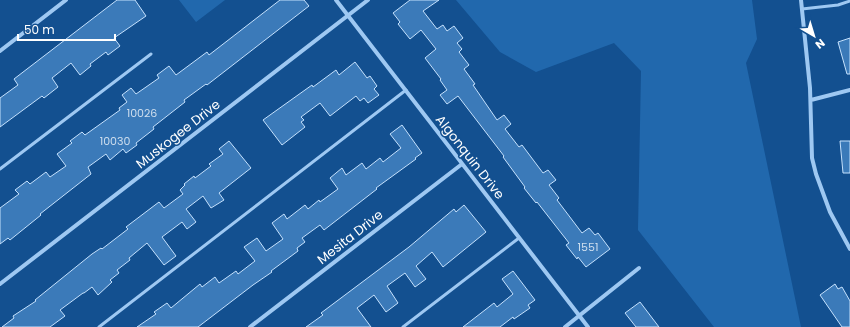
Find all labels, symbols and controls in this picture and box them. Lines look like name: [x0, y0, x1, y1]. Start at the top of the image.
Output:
scale bar: [18, 16, 115, 42]
north arrow: [794, 16, 834, 56]
text: 50 m: [24, 21, 55, 38]
text: N: [812, 35, 828, 53]
street label: Muskogee Drive: [132, 95, 224, 173]
house number: 10026: [127, 105, 157, 121]
street label: Algonquin Drive: [431, 111, 509, 203]
house number: 10030: [100, 133, 130, 149]
street label: Mesita Drive: [313, 205, 387, 269]
house number: 1551: [578, 239, 598, 255]

